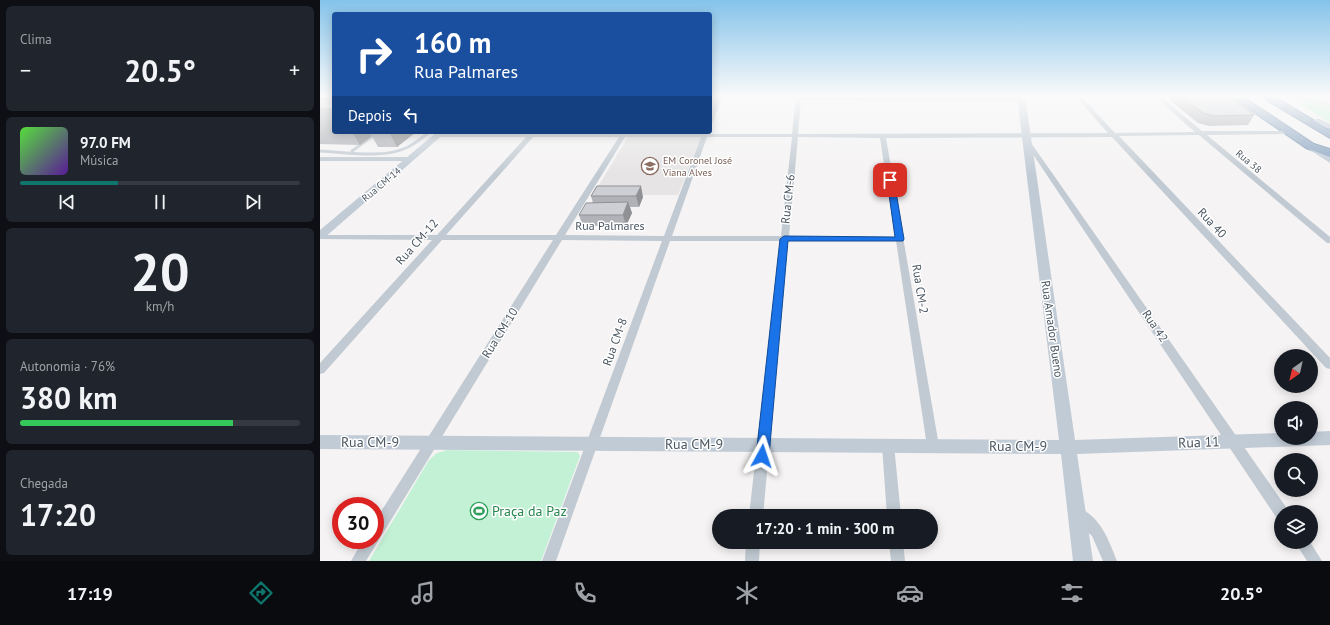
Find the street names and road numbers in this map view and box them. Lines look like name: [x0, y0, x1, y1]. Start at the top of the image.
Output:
street label: Rua 38: [1233, 147, 1264, 176]
street label: Rua CM-14: [359, 164, 404, 204]
street label: Rua CM-6: [777, 173, 798, 225]
street label: Rua 40: [1195, 204, 1230, 241]
street label: Rua CM-12: [392, 216, 441, 268]
street label: Rua Palmares: [575, 218, 645, 233]
street label: Rua CM-2: [909, 263, 932, 315]
street label: Rua Amador Bueno: [1038, 280, 1067, 378]
street label: Rua CM-10: [478, 304, 521, 361]
street label: Rua 42: [1139, 307, 1172, 345]
street label: Rua CM-8: [599, 316, 630, 368]
street label: Rua 11: [1178, 432, 1220, 452]
street label: Rua CM-9: [341, 433, 399, 451]
street label: Rua CM-9: [665, 435, 723, 453]
street label: Rua CM-9: [989, 437, 1047, 455]

